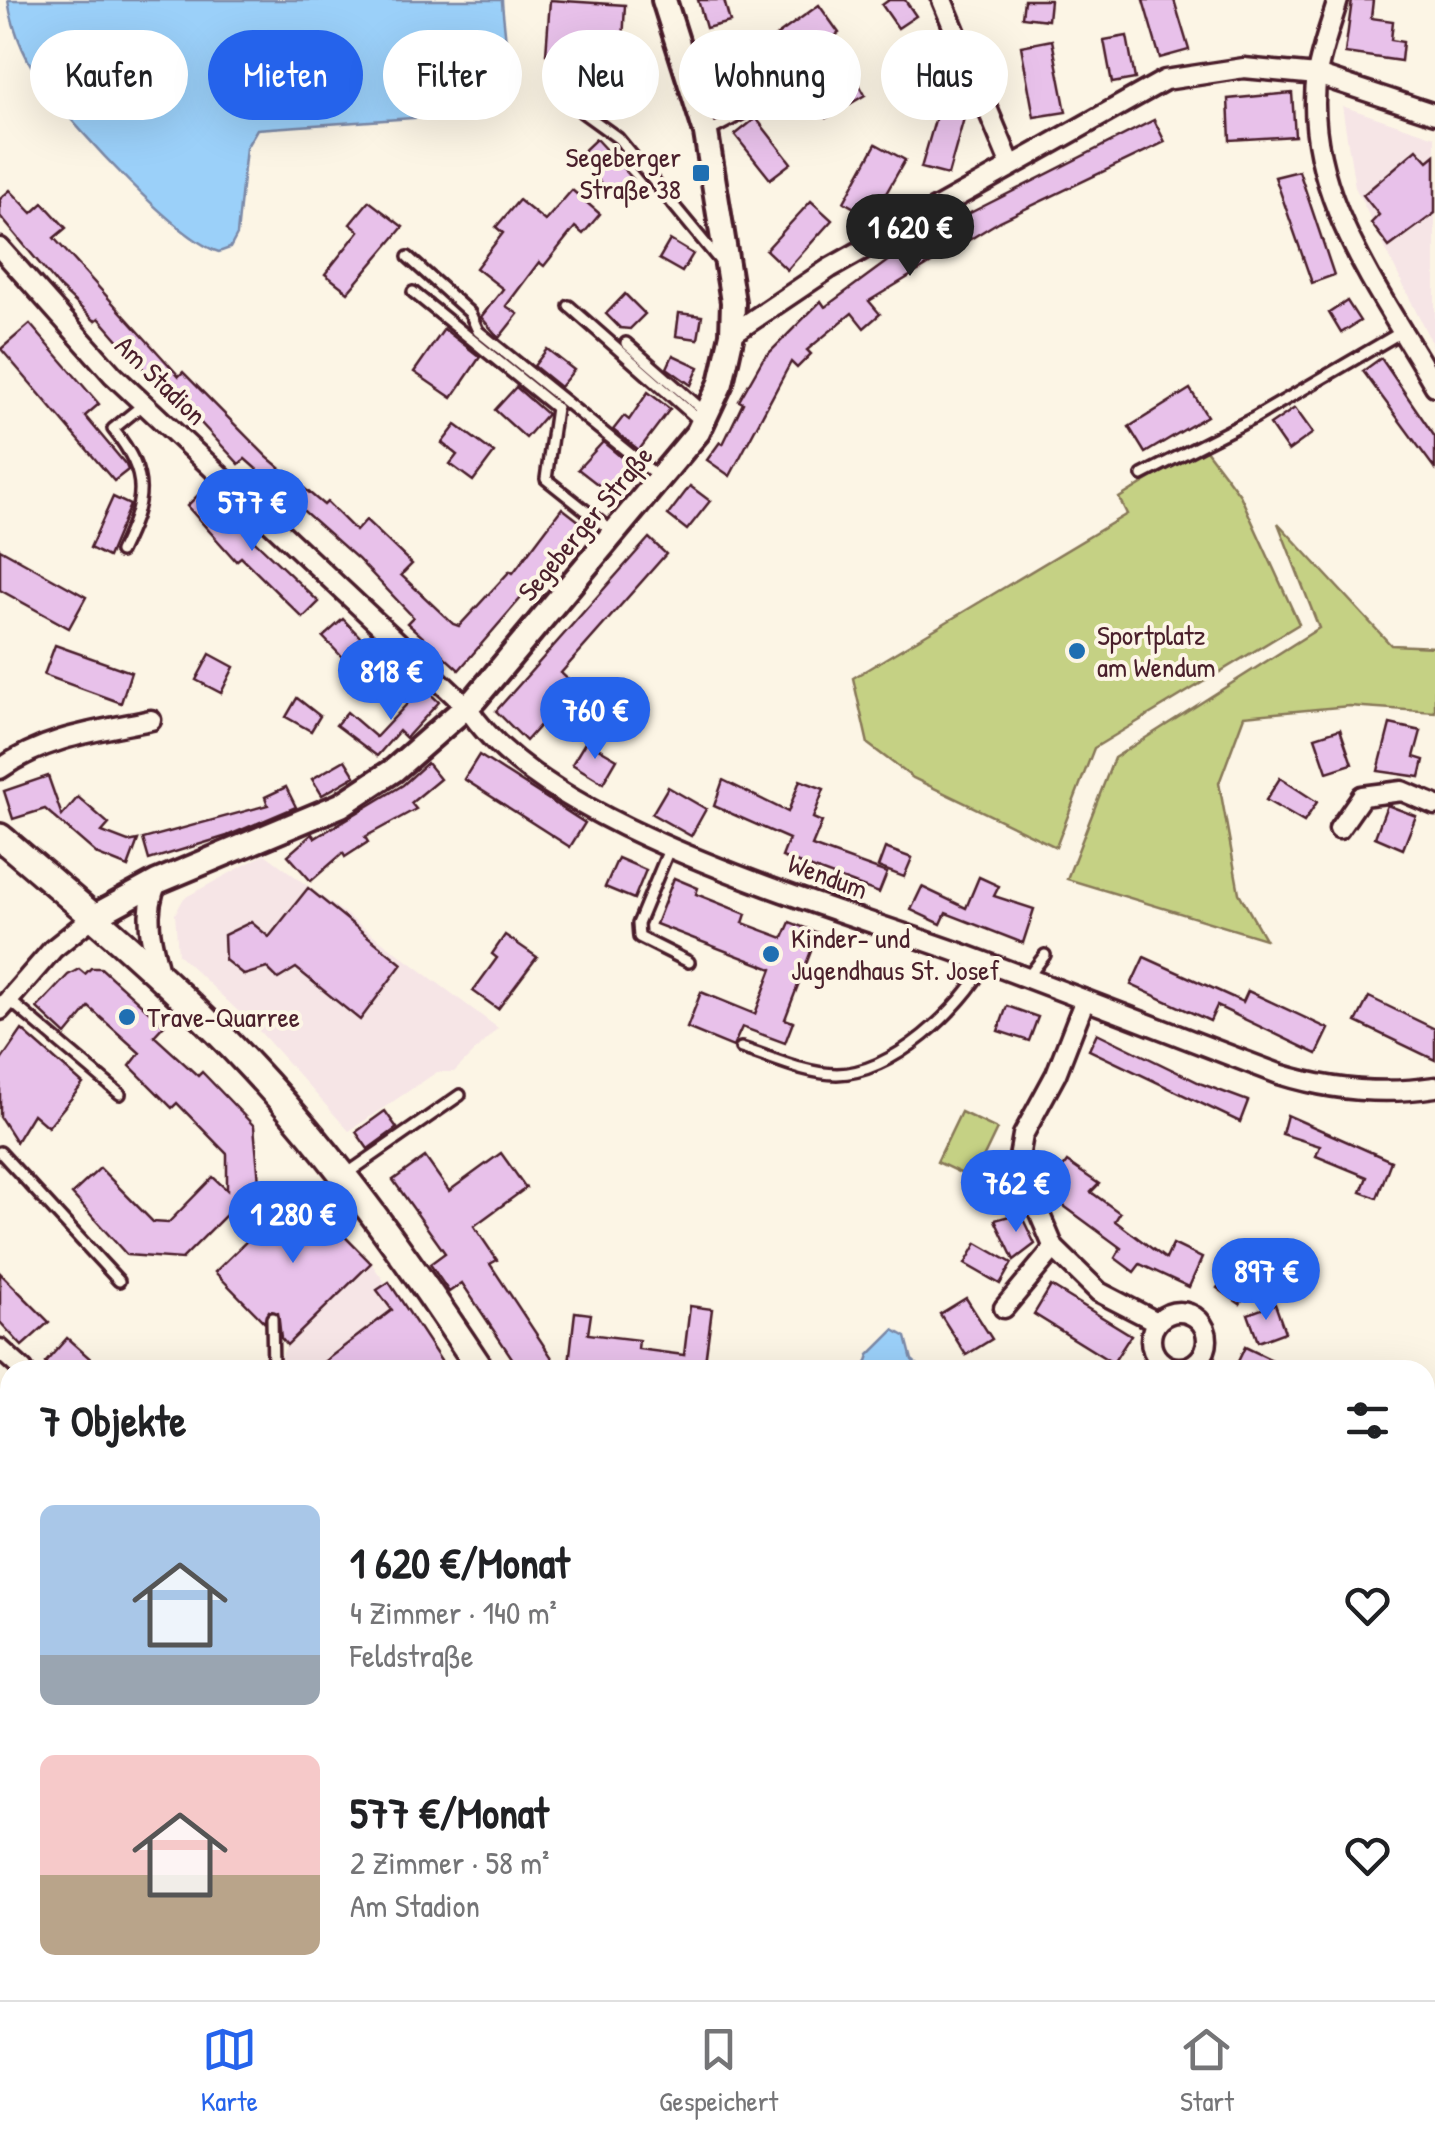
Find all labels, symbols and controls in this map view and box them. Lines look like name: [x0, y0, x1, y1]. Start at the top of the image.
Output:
chip: Kaufen: [30, 30, 188, 120]
chip: Mieten: [208, 30, 363, 120]
chip: Filter: [383, 30, 522, 120]
chip: Neu: [542, 30, 659, 120]
chip: Wohnung: [679, 30, 861, 120]
chip: Haus: [881, 30, 1008, 120]
place label: Segeberger Straße 38: [566, 138, 681, 208]
marker: Segeberger Straße 38: [690, 162, 712, 184]
pin: 1 620 €: [818, 194, 1002, 279]
text: 1 620 €: [868, 205, 952, 248]
street label: Am Stadion: [107, 327, 215, 433]
street label: Segeberger Straße: [509, 437, 661, 609]
pin: 577 €: [182, 469, 322, 554]
text: 577 €: [218, 480, 286, 523]
place label: Sportplatz am Wendum: [1097, 616, 1216, 686]
pin: 818 €: [321, 638, 461, 723]
marker: Sportplatz am Wendum: [1066, 640, 1088, 662]
text: 818 €: [360, 649, 422, 692]
pin: 760 €: [525, 677, 665, 762]
text: 760 €: [562, 688, 628, 731]
street label: Wendum: [783, 844, 873, 908]
place label: Kinder- und Jugendhaus St. Josef: [791, 919, 999, 989]
marker: Kinder- und Jugendhaus St. Josef: [760, 943, 782, 965]
place label: Trave-Quarree: [147, 998, 300, 1036]
marker: Trave-Quarree: [116, 1006, 138, 1028]
pin: 762 €: [946, 1150, 1086, 1235]
text: 762 €: [983, 1161, 1049, 1204]
pin: 1 280 €: [201, 1181, 385, 1266]
text: 1 280 €: [251, 1192, 335, 1235]
pin: 897 €: [1196, 1238, 1336, 1323]
text: 897 €: [1234, 1249, 1298, 1292]
text: 7 Objekte: [40, 1392, 186, 1449]
icon: filters: [1340, 1393, 1395, 1448]
text: 1 620 €/Monat: [350, 1534, 570, 1591]
icon: home: [120, 1545, 240, 1665]
icon: heart: [1340, 1578, 1395, 1633]
text: 4 Zimmer · 140 m²: [350, 1591, 557, 1634]
text: Feldstraße: [350, 1634, 474, 1677]
text: 577 €/Monat: [350, 1784, 549, 1841]
icon: home: [120, 1795, 240, 1915]
icon: heart: [1340, 1828, 1395, 1883]
text: 2 Zimmer · 58 m²: [350, 1841, 549, 1884]
text: Am Stadion: [350, 1884, 480, 1927]
tab: Karte: [201, 2022, 258, 2120]
tab: Gespeichert: [659, 2022, 778, 2120]
tab: Start: [1179, 2022, 1234, 2120]

